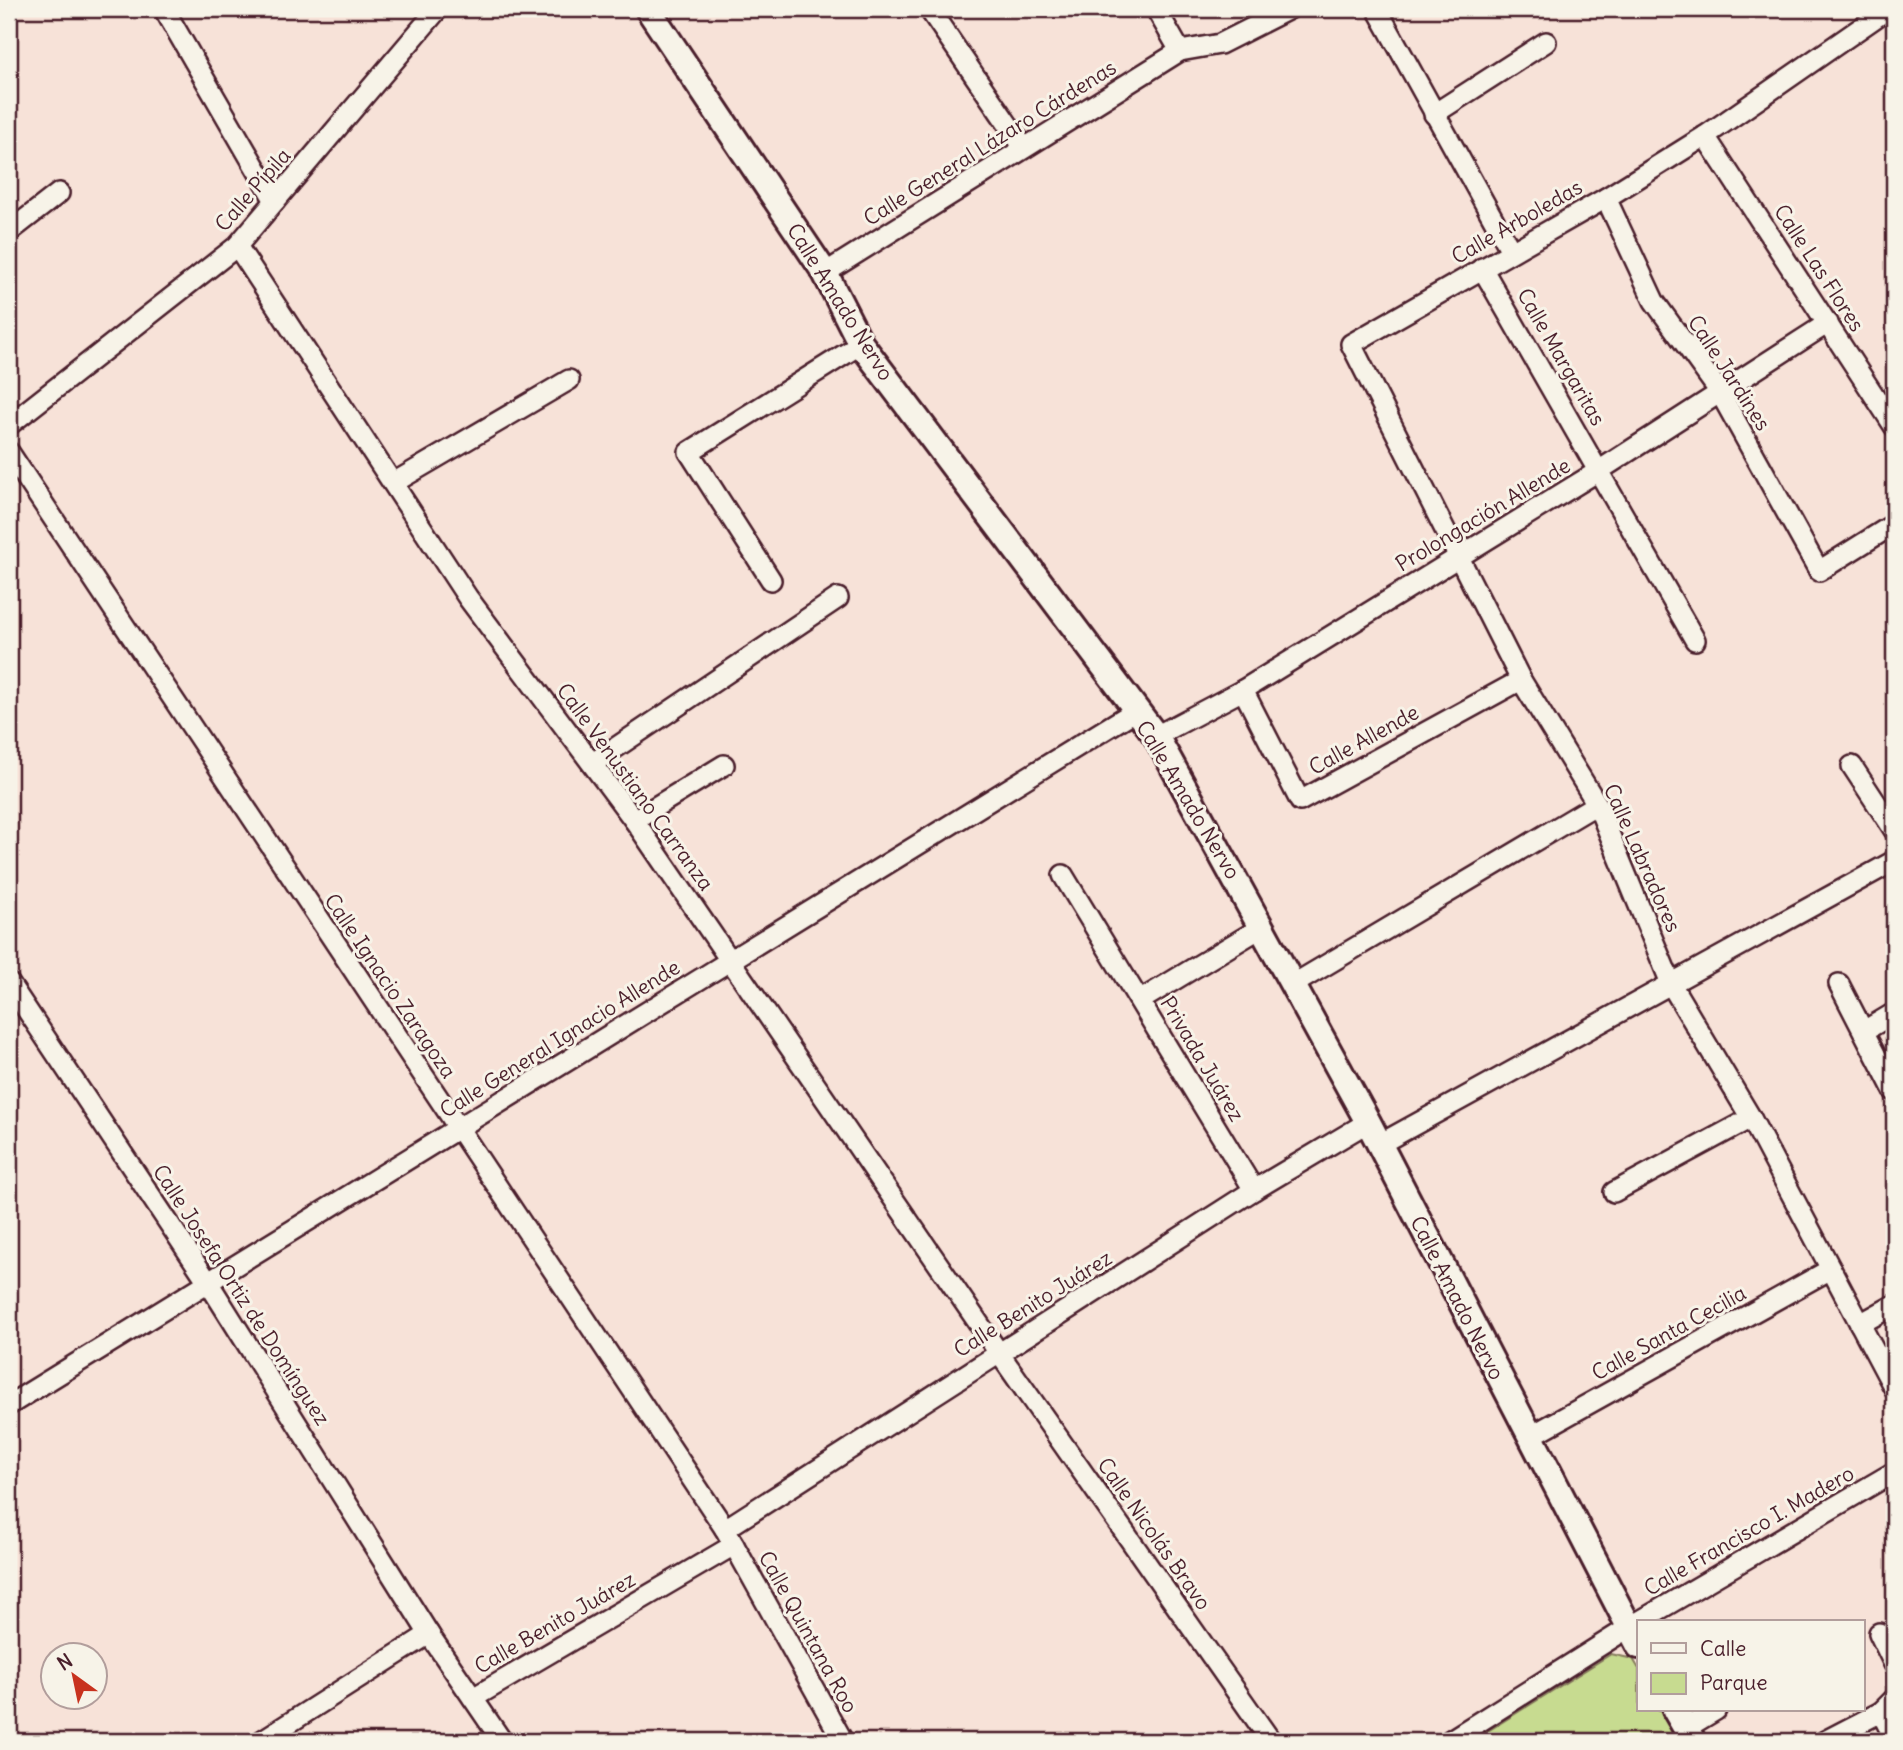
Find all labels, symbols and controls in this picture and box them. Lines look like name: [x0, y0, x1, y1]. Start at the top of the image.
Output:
street label: Calle General Lázaro Cárdenas: [858, 54, 1121, 232]
street label: Calle Pípila: [209, 142, 296, 237]
street label: Calle Arboledas: [1446, 173, 1587, 270]
street label: Calle Las Flores: [1768, 199, 1871, 336]
street label: Calle Amado Nervo: [781, 218, 900, 385]
street label: Calle Margaritas: [1511, 283, 1612, 430]
street label: Calle Jardines: [1682, 310, 1777, 436]
street label: Prolongación Allende: [1390, 452, 1575, 577]
street label: Calle Venustiano Carranza: [551, 678, 720, 896]
street label: Calle Allende: [1304, 698, 1423, 781]
street label: Calle Amado Nervo: [1130, 715, 1246, 884]
street label: Calle Labradores: [1598, 779, 1687, 936]
street label: Calle Ignacio Zaragoza: [319, 888, 462, 1083]
street label: Calle General Ignacio Allende: [435, 953, 685, 1124]
street label: Privada Juárez: [1154, 991, 1250, 1126]
street label: Calle Josefa Ortiz de Domínguez: [147, 1159, 336, 1430]
street label: Calle Amado Nervo: [1404, 1211, 1510, 1384]
street label: Calle Benito Juárez: [949, 1244, 1117, 1363]
street label: Calle Santa Cecilia: [1587, 1279, 1751, 1386]
street label: Calle Nicolás Bravo: [1092, 1452, 1217, 1615]
street label: Calle Francisco I. Madero: [1639, 1459, 1859, 1602]
street label: Calle Quintana Roo: [753, 1546, 864, 1718]
street label: Calle Benito Juárez: [469, 1566, 640, 1680]
legend: [1637, 1620, 1864, 1712]
text: Calle: [1700, 1635, 1746, 1662]
north arrow: [38, 1642, 108, 1712]
text: N: [53, 1648, 77, 1675]
text: Parque: [1700, 1669, 1768, 1696]

